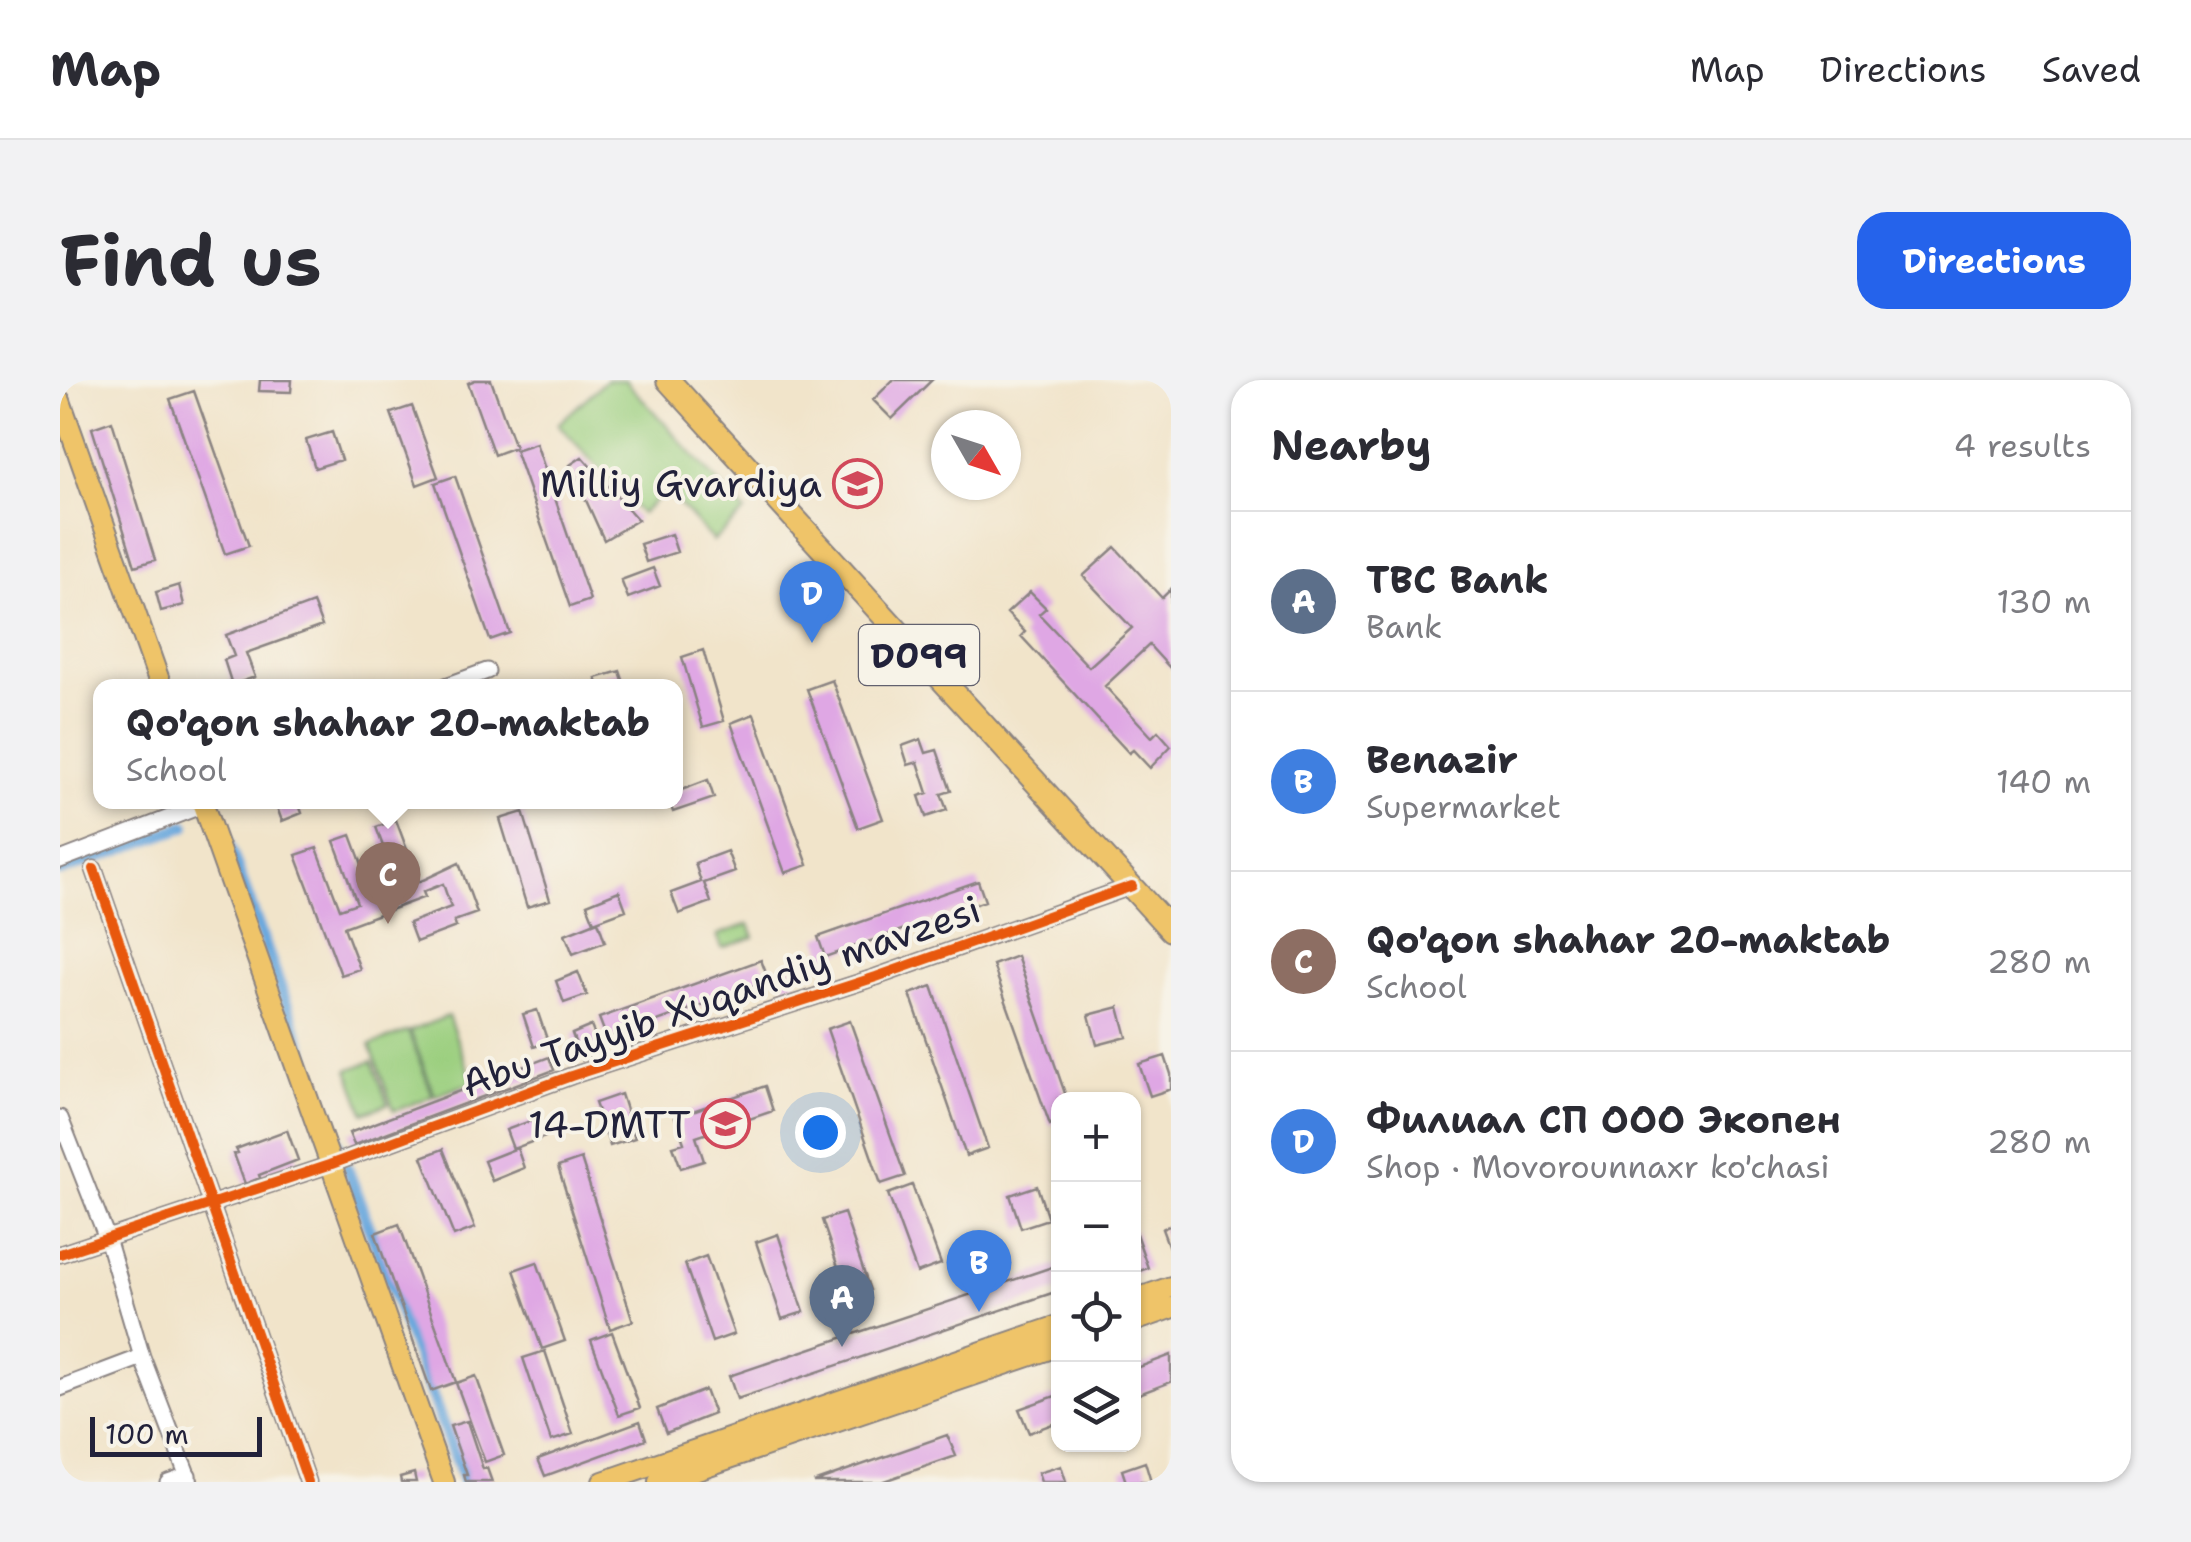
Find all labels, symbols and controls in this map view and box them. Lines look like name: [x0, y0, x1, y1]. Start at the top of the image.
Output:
text: Map: [50, 37, 161, 101]
text: Map: [1690, 46, 1765, 93]
text: Directions: [1820, 46, 1987, 93]
text: Saved: [2042, 46, 2141, 93]
button: Directions: [1857, 212, 2131, 309]
text: Find us: [60, 214, 322, 307]
north arrow: [931, 410, 1021, 500]
text: Nearby: [1271, 417, 1431, 473]
text: 4 results: [1954, 424, 2091, 467]
school or university icon: Milliy Gvardiya: [831, 457, 883, 509]
place label: Milliy Gvardiya: [540, 458, 822, 509]
text: TBC Bank: [1366, 554, 1549, 605]
pin: D: [780, 560, 844, 643]
text: A: [1291, 580, 1316, 623]
text: 130 m: [1996, 580, 2091, 623]
text: Bank: [1366, 605, 1442, 648]
road number: D099: [859, 625, 979, 685]
popup: [93, 679, 683, 809]
text: Qo'qon shahar 20-maktab: [126, 697, 650, 748]
text: Benazir: [1366, 734, 1518, 785]
text: School: [126, 748, 226, 791]
text: B: [1294, 760, 1313, 803]
text: 140 m: [1996, 760, 2091, 803]
text: Supermarket: [1366, 785, 1561, 828]
pin: C: [356, 842, 420, 924]
street label: Abu Tayyib Xuqandiy mavzesi: [455, 883, 987, 1109]
text: Qo'qon shahar 20-maktab: [1366, 914, 1890, 965]
text: C: [1294, 940, 1313, 983]
text: 280 m: [1987, 940, 2091, 983]
text: School: [1366, 965, 1467, 1008]
map controls: [1051, 1092, 1141, 1452]
button: +: [1051, 1092, 1141, 1182]
text: Филиал СП ООО Экопен: [1366, 1094, 1841, 1145]
school or university icon: 14-DMTT: [700, 1098, 752, 1150]
place label: 14-DMTT: [528, 1099, 691, 1150]
your location: [795, 1107, 846, 1158]
text: D: [1292, 1120, 1315, 1163]
text: 280 m: [1987, 1120, 2091, 1163]
text: Shop · Movorounnaxr ko'chasi: [1366, 1145, 1830, 1188]
button: −: [1051, 1182, 1141, 1272]
pin: B: [946, 1230, 1012, 1312]
pin: A: [810, 1264, 874, 1347]
button: locate: [1051, 1272, 1141, 1362]
button: layers: [1051, 1362, 1141, 1452]
scale bar: [90, 1412, 262, 1456]
text: 100 m: [105, 1415, 189, 1453]

